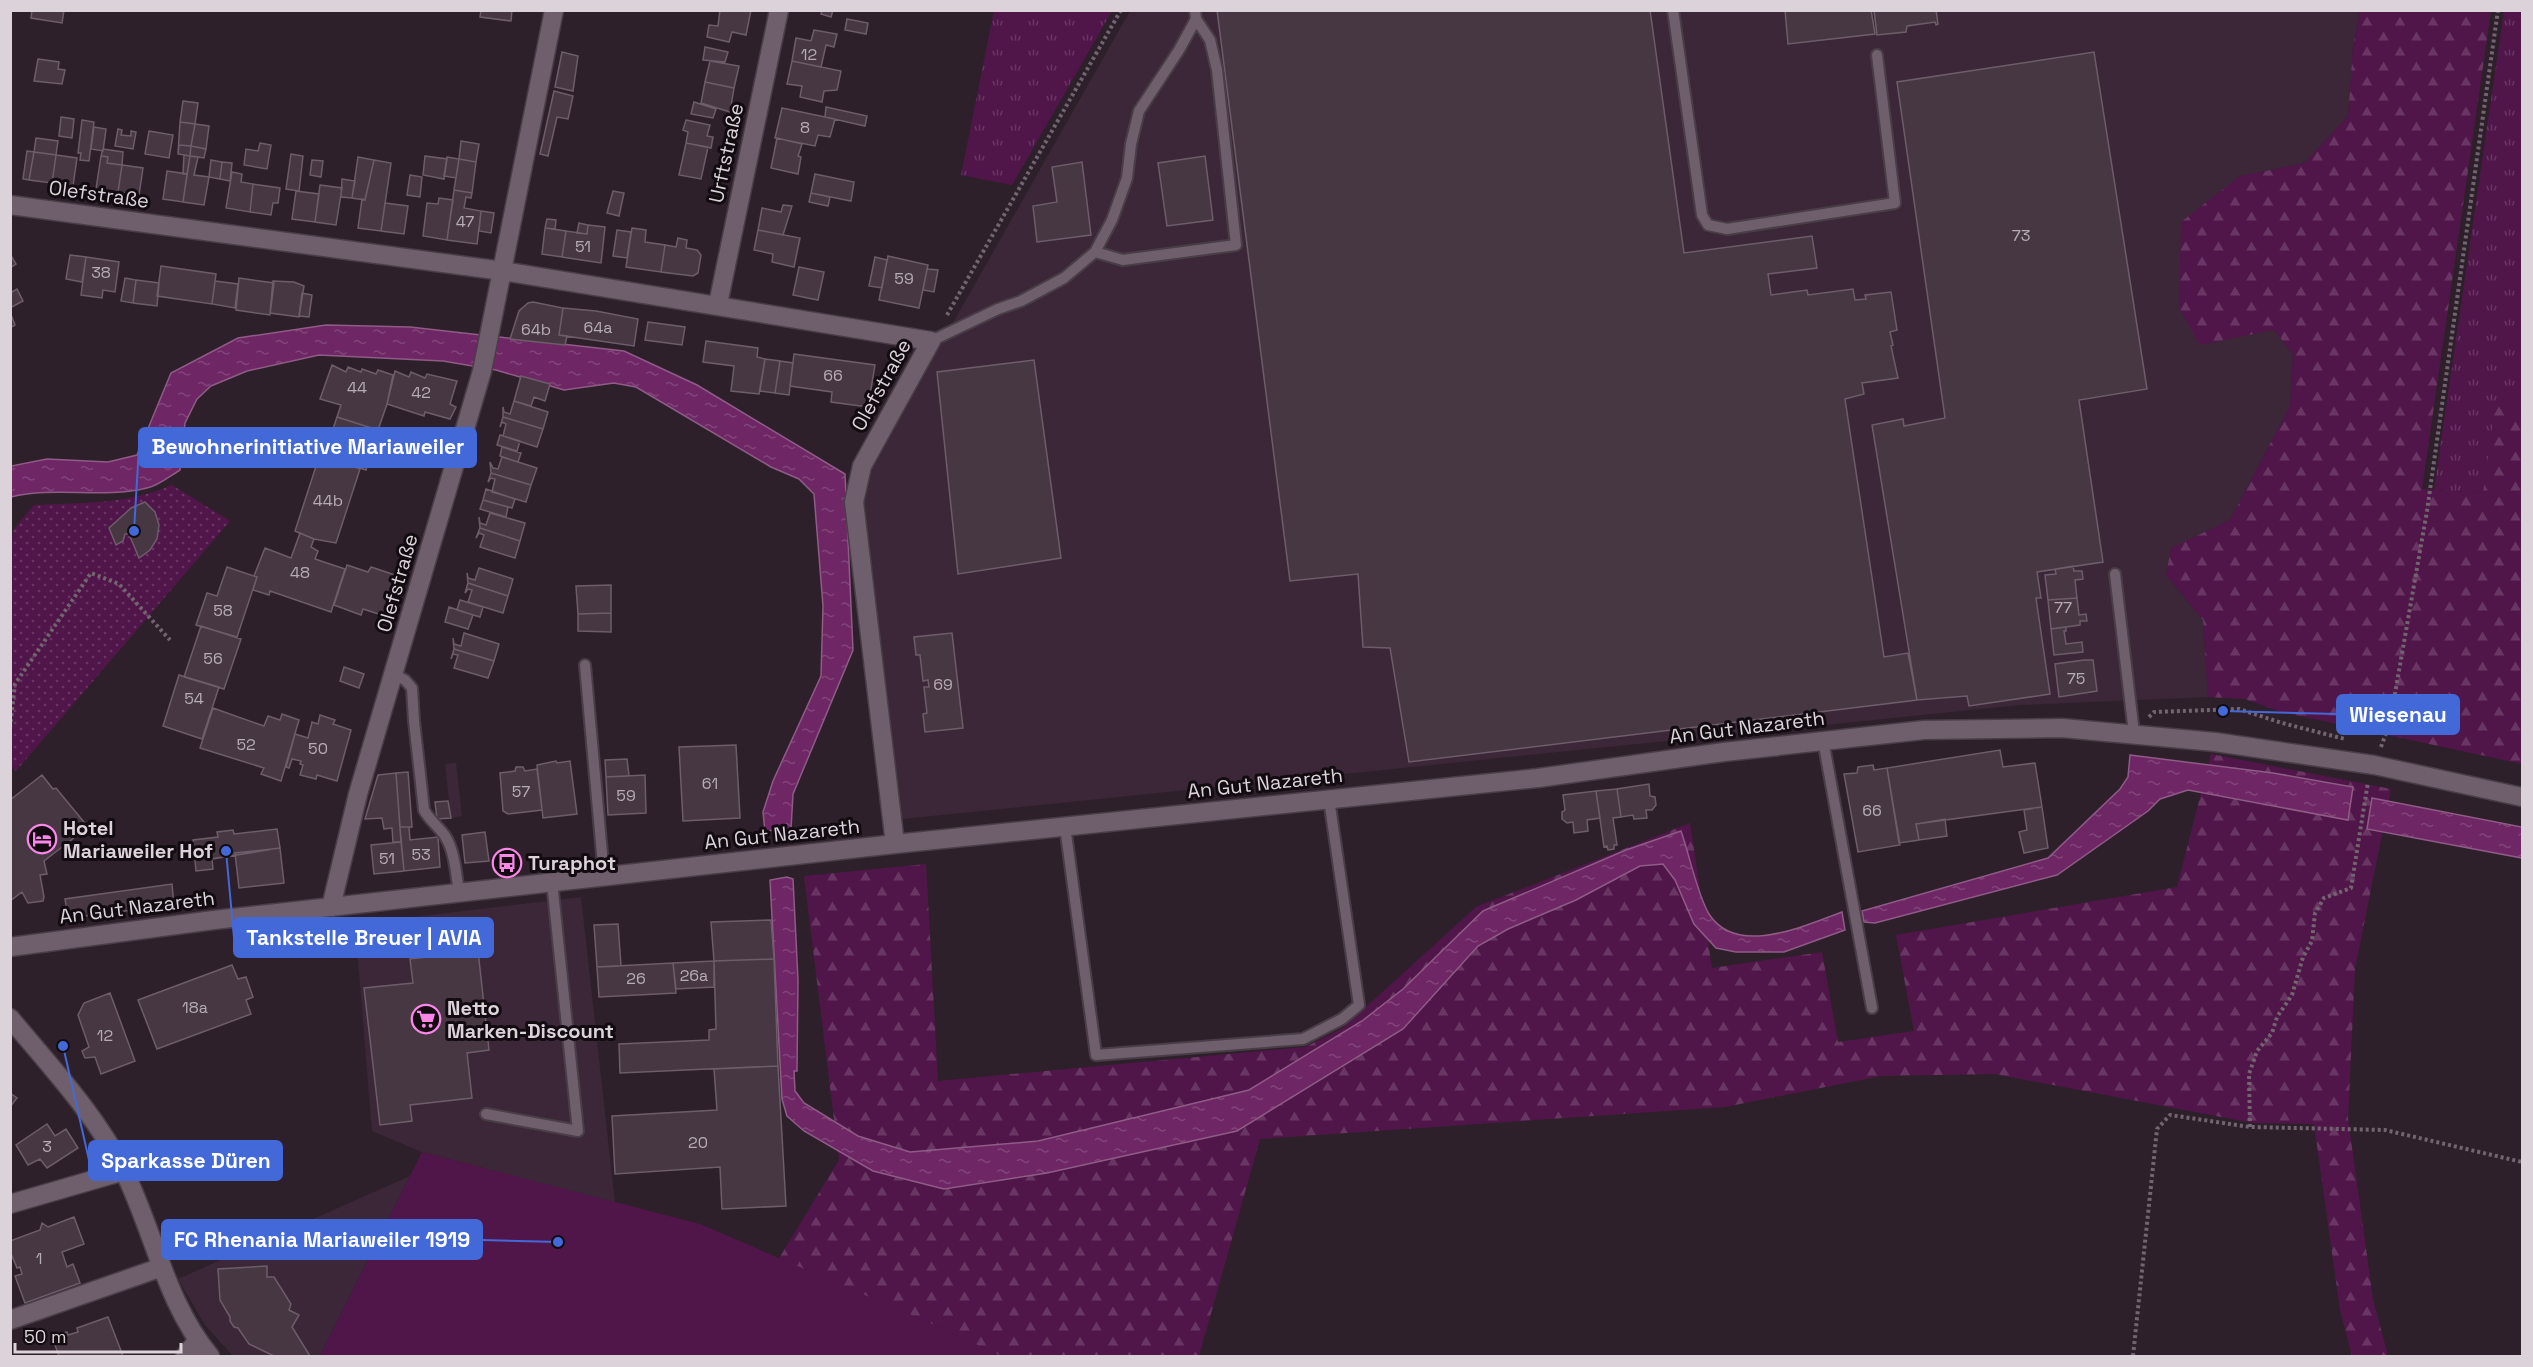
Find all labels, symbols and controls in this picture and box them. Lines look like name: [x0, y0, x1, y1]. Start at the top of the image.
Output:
house number: 12: [801, 44, 817, 65]
street label: Urftstraße: [703, 101, 749, 205]
house number: 8: [800, 117, 810, 138]
street label: Olefstraße: [47, 174, 151, 214]
house number: 47: [456, 211, 474, 232]
house number: 73: [2012, 225, 2030, 246]
house number: 51: [575, 236, 591, 257]
house number: 38: [91, 262, 111, 283]
house number: 59: [894, 268, 914, 289]
house number: 64a: [584, 317, 613, 338]
house number: 64b: [521, 319, 551, 340]
street label: Olefstraße: [845, 335, 917, 435]
house number: 66: [823, 365, 843, 386]
house number: 44: [347, 377, 367, 398]
house number: 42: [411, 382, 431, 403]
callout: Bewohnerinitiative Mariaweiler: [139, 428, 476, 467]
text: Bewohnerinitiative Mariaweiler: [152, 433, 464, 460]
house number: 44b: [313, 490, 343, 511]
street label: Olefstraße: [371, 531, 423, 635]
house number: 48: [290, 562, 310, 583]
house number: 77: [2054, 597, 2072, 618]
house number: 58: [213, 600, 233, 621]
house number: 56: [203, 648, 223, 669]
house number: 75: [2067, 668, 2085, 689]
house number: 69: [933, 674, 953, 695]
house number: 54: [184, 688, 204, 709]
callout: Wiesenau: [2337, 695, 2459, 734]
text: Wiesenau: [2349, 701, 2447, 728]
street label: An Gut Nazareth: [1668, 705, 1826, 749]
house number: 52: [236, 734, 256, 755]
house number: 50: [308, 738, 328, 759]
street label: An Gut Nazareth: [1186, 762, 1344, 804]
house number: 61: [702, 773, 718, 794]
house number: 57: [512, 781, 530, 802]
house number: 59: [616, 785, 636, 806]
house number: 66: [1862, 800, 1882, 821]
street label: An Gut Nazareth: [703, 813, 861, 855]
place label: Hotel Mariaweiler Hof: [63, 815, 213, 864]
hotel icon: Hotel Mariaweiler Hof: [26, 823, 58, 855]
house number: 53: [411, 844, 431, 865]
bus stop icon: Turaphot: [491, 847, 523, 879]
house number: 51: [379, 848, 395, 869]
place label: Turaphot: [528, 850, 616, 876]
street label: An Gut Nazareth: [58, 885, 216, 929]
callout: Tankstelle Breuer | AVIA: [234, 918, 493, 957]
text: Tankstelle Breuer | AVIA: [246, 924, 482, 951]
house number: 26a: [680, 965, 708, 986]
house number: 26: [626, 968, 646, 989]
place label: Netto Marken-Discount: [447, 995, 614, 1044]
house number: 18a: [182, 997, 208, 1018]
supermarket icon: Netto Marken-Discount: [410, 1003, 442, 1035]
house number: 12: [97, 1025, 113, 1046]
house number: 20: [688, 1132, 708, 1153]
house number: 3: [42, 1136, 52, 1157]
callout: Sparkasse Düren: [89, 1141, 282, 1180]
text: Sparkasse Düren: [101, 1147, 271, 1174]
callout: FC Rhenania Mariaweiler 1919: [162, 1220, 482, 1259]
text: FC Rhenania Mariaweiler 1919: [174, 1226, 470, 1253]
house number: 1: [36, 1248, 42, 1269]
scale bar: [15, 1316, 182, 1354]
text: 50 m: [24, 1325, 66, 1348]

